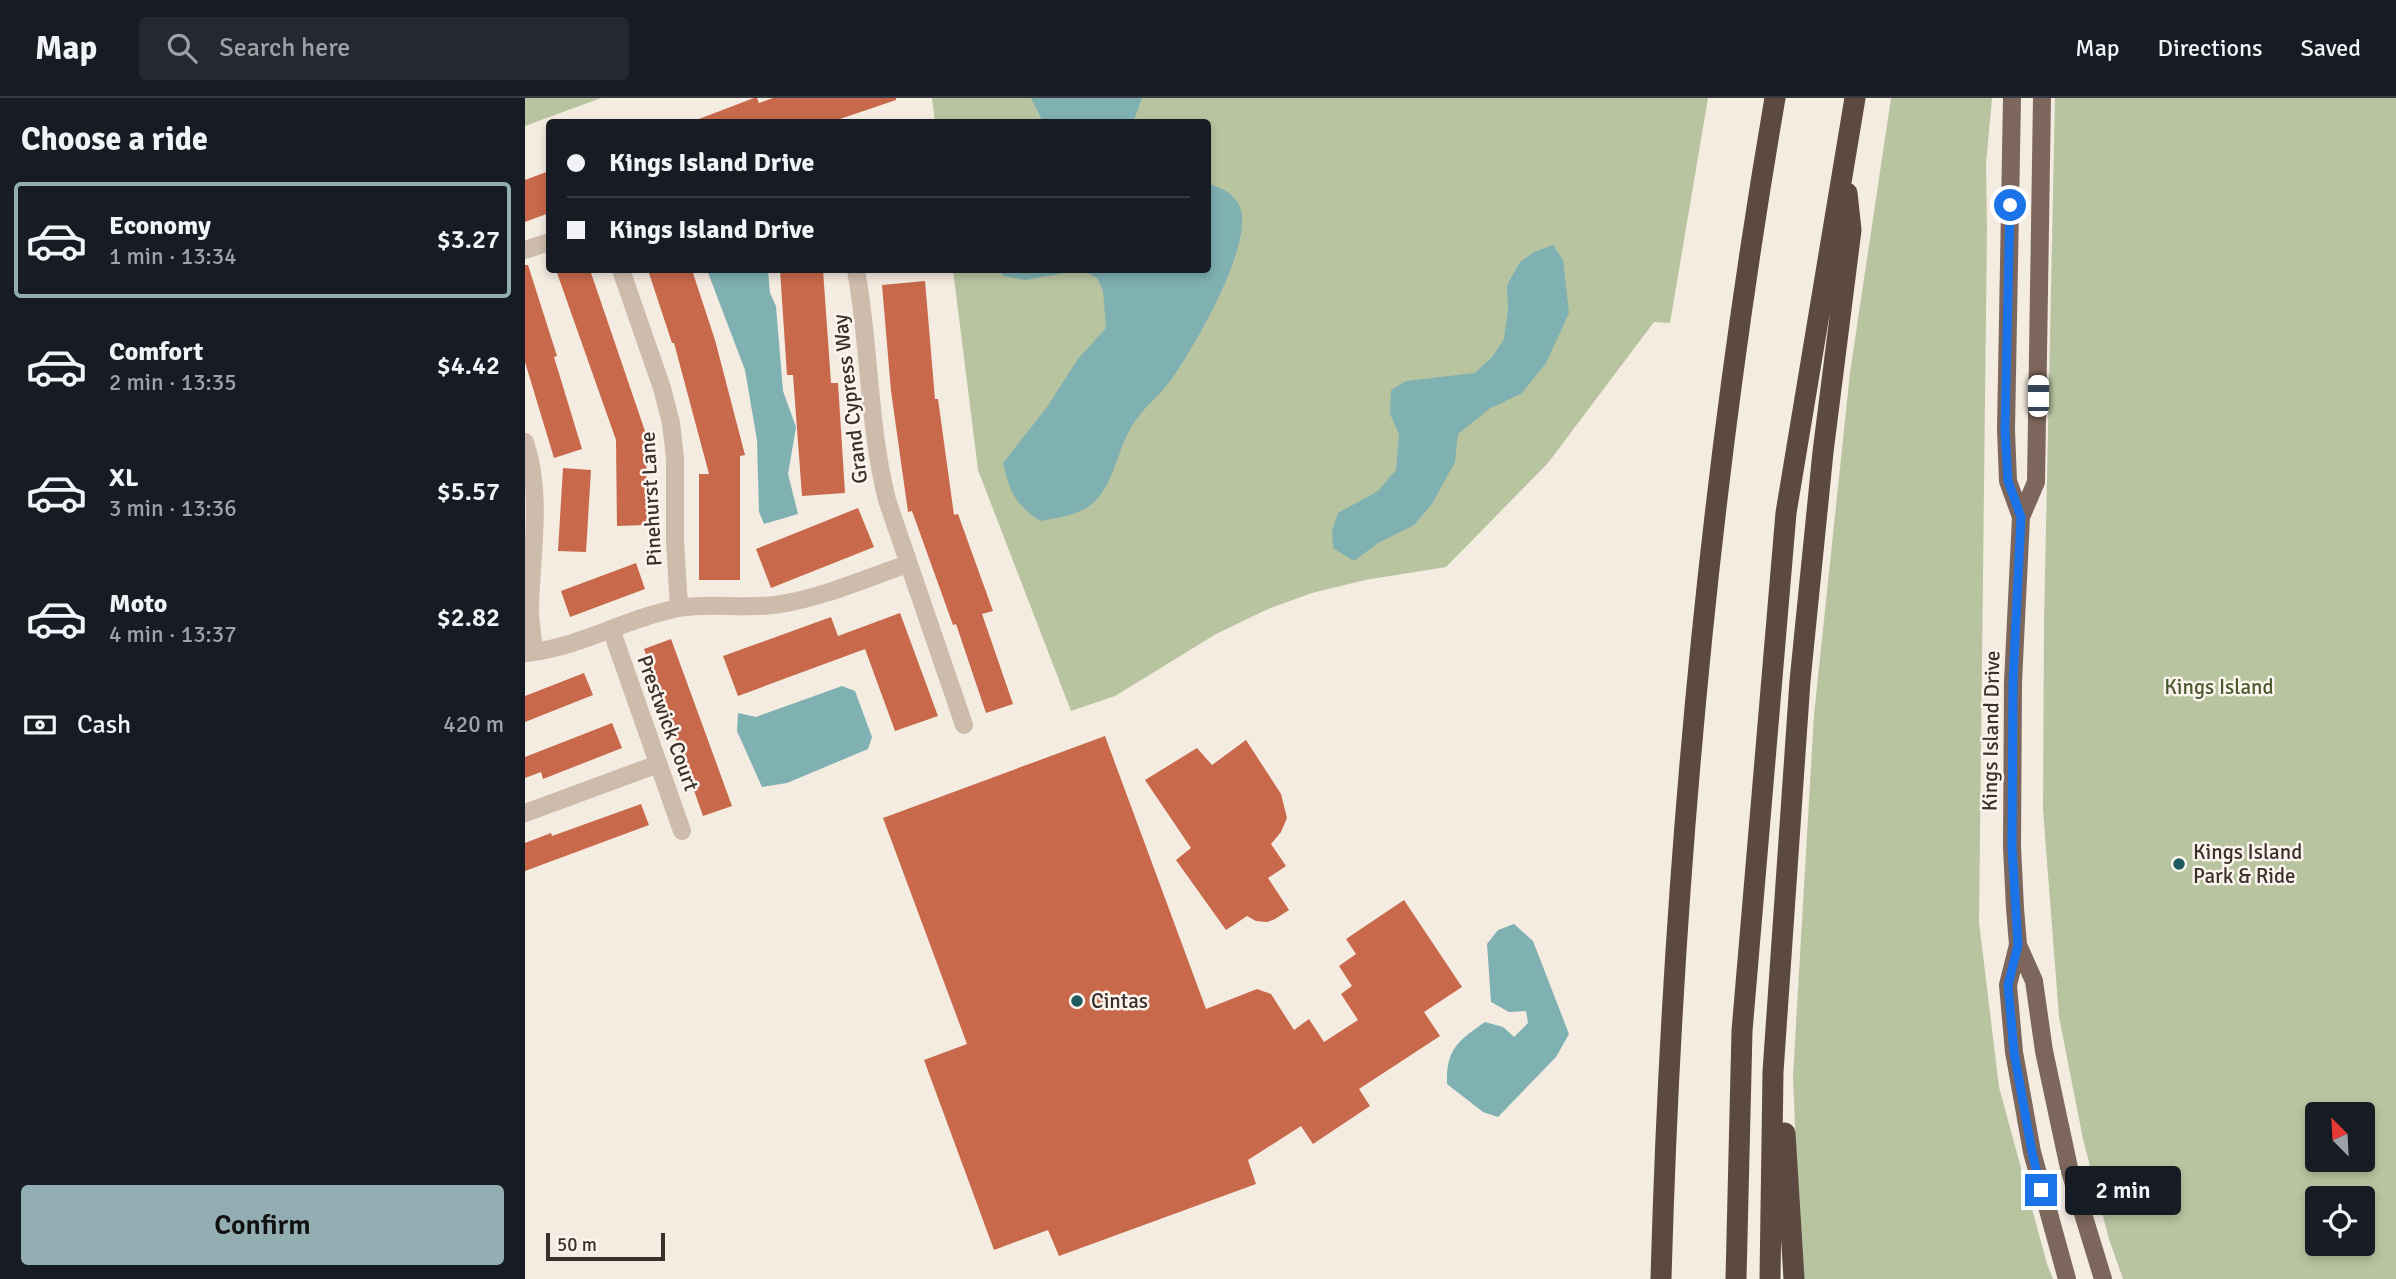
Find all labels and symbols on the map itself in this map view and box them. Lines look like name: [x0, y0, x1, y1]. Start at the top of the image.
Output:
route start: [1994, 189, 2026, 221]
street label: Grand Cypress Way: [827, 313, 873, 485]
car: [2028, 375, 2049, 417]
street label: Pinehurst Lane: [634, 431, 668, 567]
street label: Kings Island Drive: [1977, 650, 2005, 812]
street label: Prestwick Court: [631, 651, 705, 795]
park label: Kings Island: [2164, 674, 2274, 700]
place label: Kings Island Park & Ride: [2193, 839, 2302, 889]
marker: Kings Island Park & Ride: [2171, 856, 2187, 872]
place label: Cintas: [1091, 988, 1148, 1014]
marker: Cintas: [1069, 993, 1085, 1009]
north arrow: [2305, 1102, 2375, 1172]
callout: 2 min: [2065, 1166, 2181, 1214]
route end: [2025, 1174, 2057, 1206]
scale bar: [546, 1230, 665, 1262]

